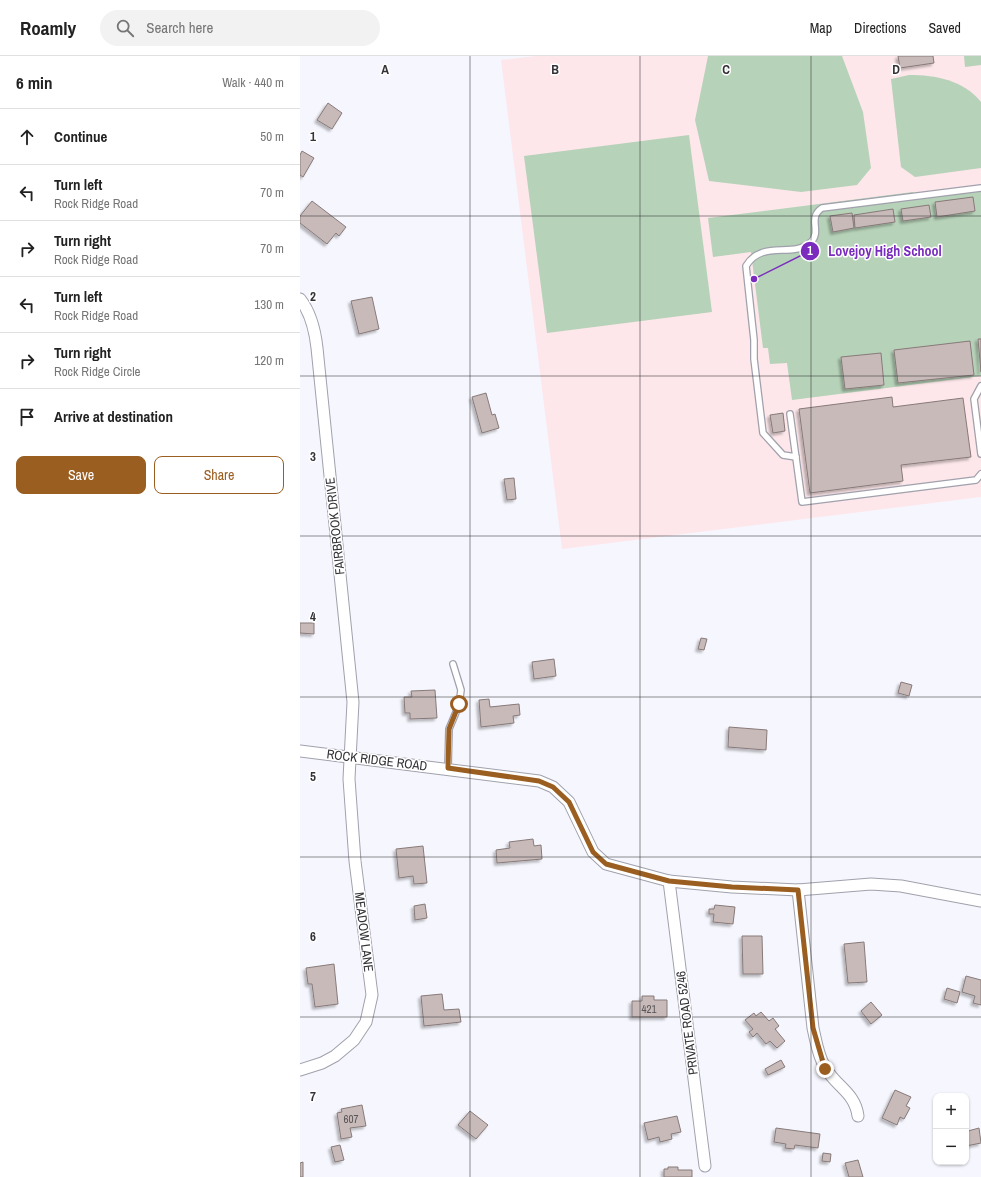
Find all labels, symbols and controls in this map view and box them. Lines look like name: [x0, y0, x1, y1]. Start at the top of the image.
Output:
search box: [100, 10, 380, 46]
text: Roamly: [20, 15, 76, 41]
icon: search: [114, 17, 136, 39]
text: Search here: [146, 17, 213, 38]
text: Map: [810, 19, 832, 37]
text: Directions: [854, 19, 906, 37]
text: Saved: [928, 19, 961, 37]
text: A: [381, 61, 389, 78]
text: B: [551, 61, 559, 78]
text: C: [722, 61, 730, 78]
text: D: [892, 61, 900, 78]
text: 6 min: [16, 71, 52, 94]
text: Walk · 440 m: [222, 74, 284, 91]
icon: ahead: [16, 126, 38, 148]
text: Continue: [54, 126, 107, 147]
text: 50 m: [260, 128, 284, 145]
text: 1: [310, 128, 316, 145]
text: Turn left: [54, 174, 102, 195]
icon: left: [16, 182, 38, 204]
text: 70 m: [260, 184, 284, 201]
text: Rock Ridge Road: [54, 195, 138, 212]
text: Turn right: [54, 230, 111, 251]
icon: right: [16, 238, 38, 260]
callout: Lovejoy High School: [800, 238, 950, 264]
text: 70 m: [260, 240, 284, 257]
text: Lovejoy High School: [828, 242, 942, 260]
text: 1: [807, 243, 813, 259]
text: Rock Ridge Road: [54, 251, 138, 268]
text: Turn left: [54, 286, 102, 307]
text: 2: [310, 288, 316, 305]
icon: left: [16, 294, 38, 316]
text: 130 m: [254, 296, 284, 313]
text: Rock Ridge Road: [54, 307, 138, 324]
text: Turn right: [54, 342, 111, 363]
icon: right: [16, 350, 38, 372]
text: 120 m: [254, 352, 284, 369]
text: Rock Ridge Circle: [54, 363, 141, 380]
icon: arrive: [16, 406, 38, 428]
text: Arrive at destination: [54, 406, 173, 427]
text: 3: [310, 448, 316, 465]
button: Save: [16, 456, 146, 494]
button: Share: [154, 456, 284, 494]
street label: FAIRBROOK DRIVE: [321, 477, 349, 575]
text: 4: [310, 608, 316, 625]
route start: [450, 695, 468, 713]
street label: ROCK RIDGE ROAD: [326, 745, 429, 775]
text: 5: [310, 768, 316, 785]
street label: MEADOW LANE: [351, 891, 377, 973]
text: 6: [310, 928, 316, 945]
street label: PRIVATE ROAD 5246: [672, 970, 702, 1076]
house number: 421: [641, 1002, 657, 1016]
route end: [816, 1060, 834, 1078]
text: 7: [310, 1088, 316, 1105]
map controls: [933, 1093, 969, 1165]
button: +: [933, 1093, 969, 1129]
house number: 607: [343, 1112, 359, 1126]
button: −: [933, 1129, 969, 1165]

